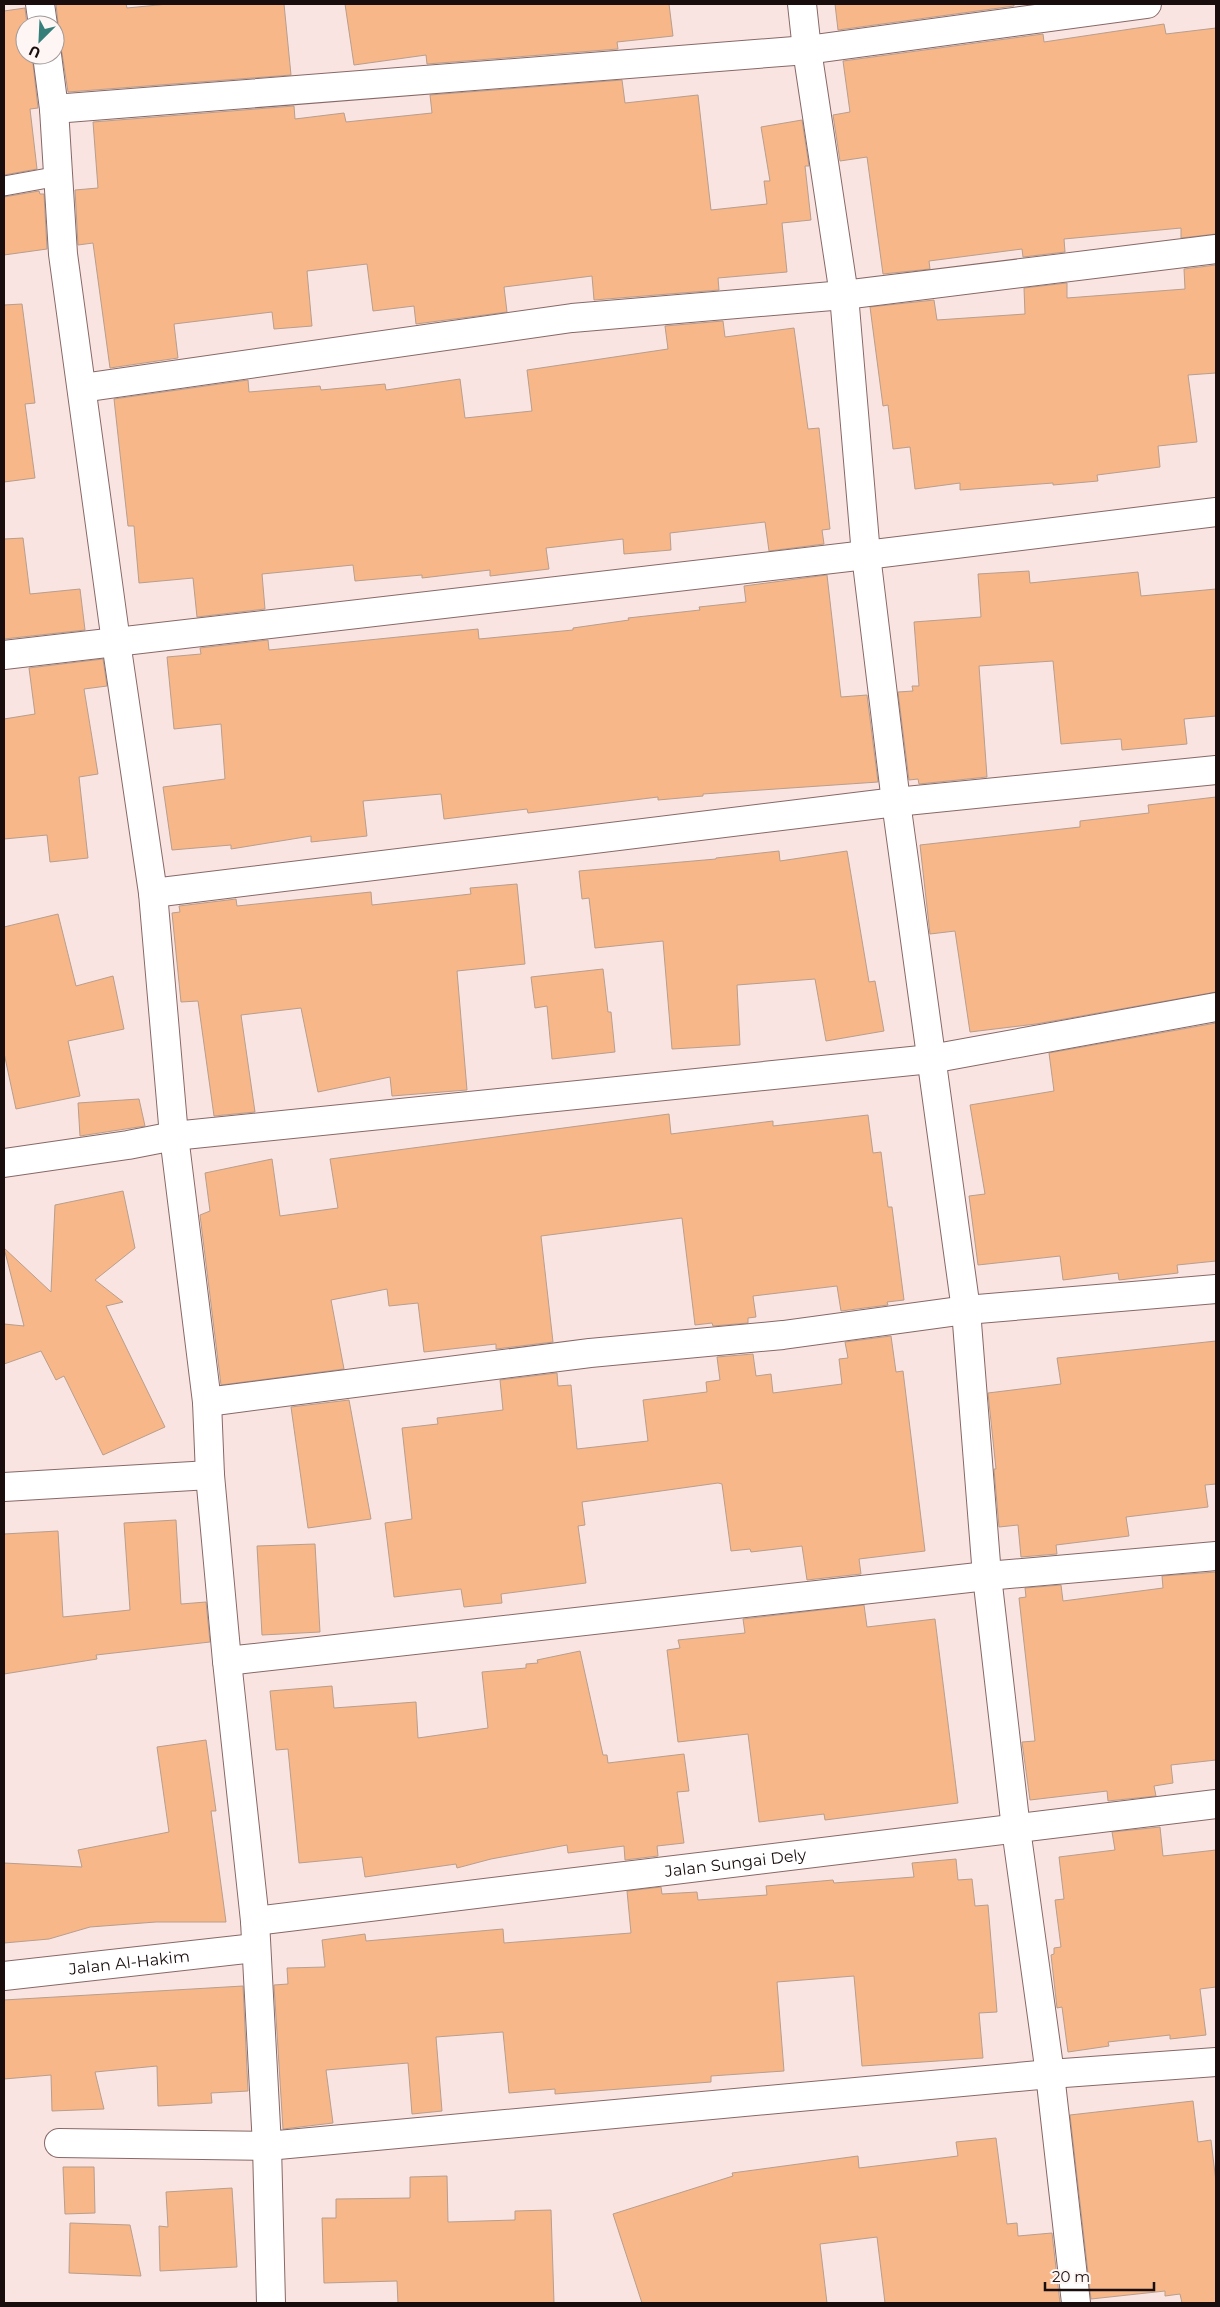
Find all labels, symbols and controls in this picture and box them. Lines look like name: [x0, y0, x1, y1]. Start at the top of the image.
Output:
north arrow: [15, 15, 65, 65]
text: U: [26, 41, 43, 62]
street label: Jalan Sungai Dely: [663, 1845, 808, 1881]
street label: Jalan Al-Hakim: [67, 1946, 191, 1979]
scale bar: [1045, 2260, 1154, 2292]
text: 20 m: [1052, 2267, 1090, 2286]

